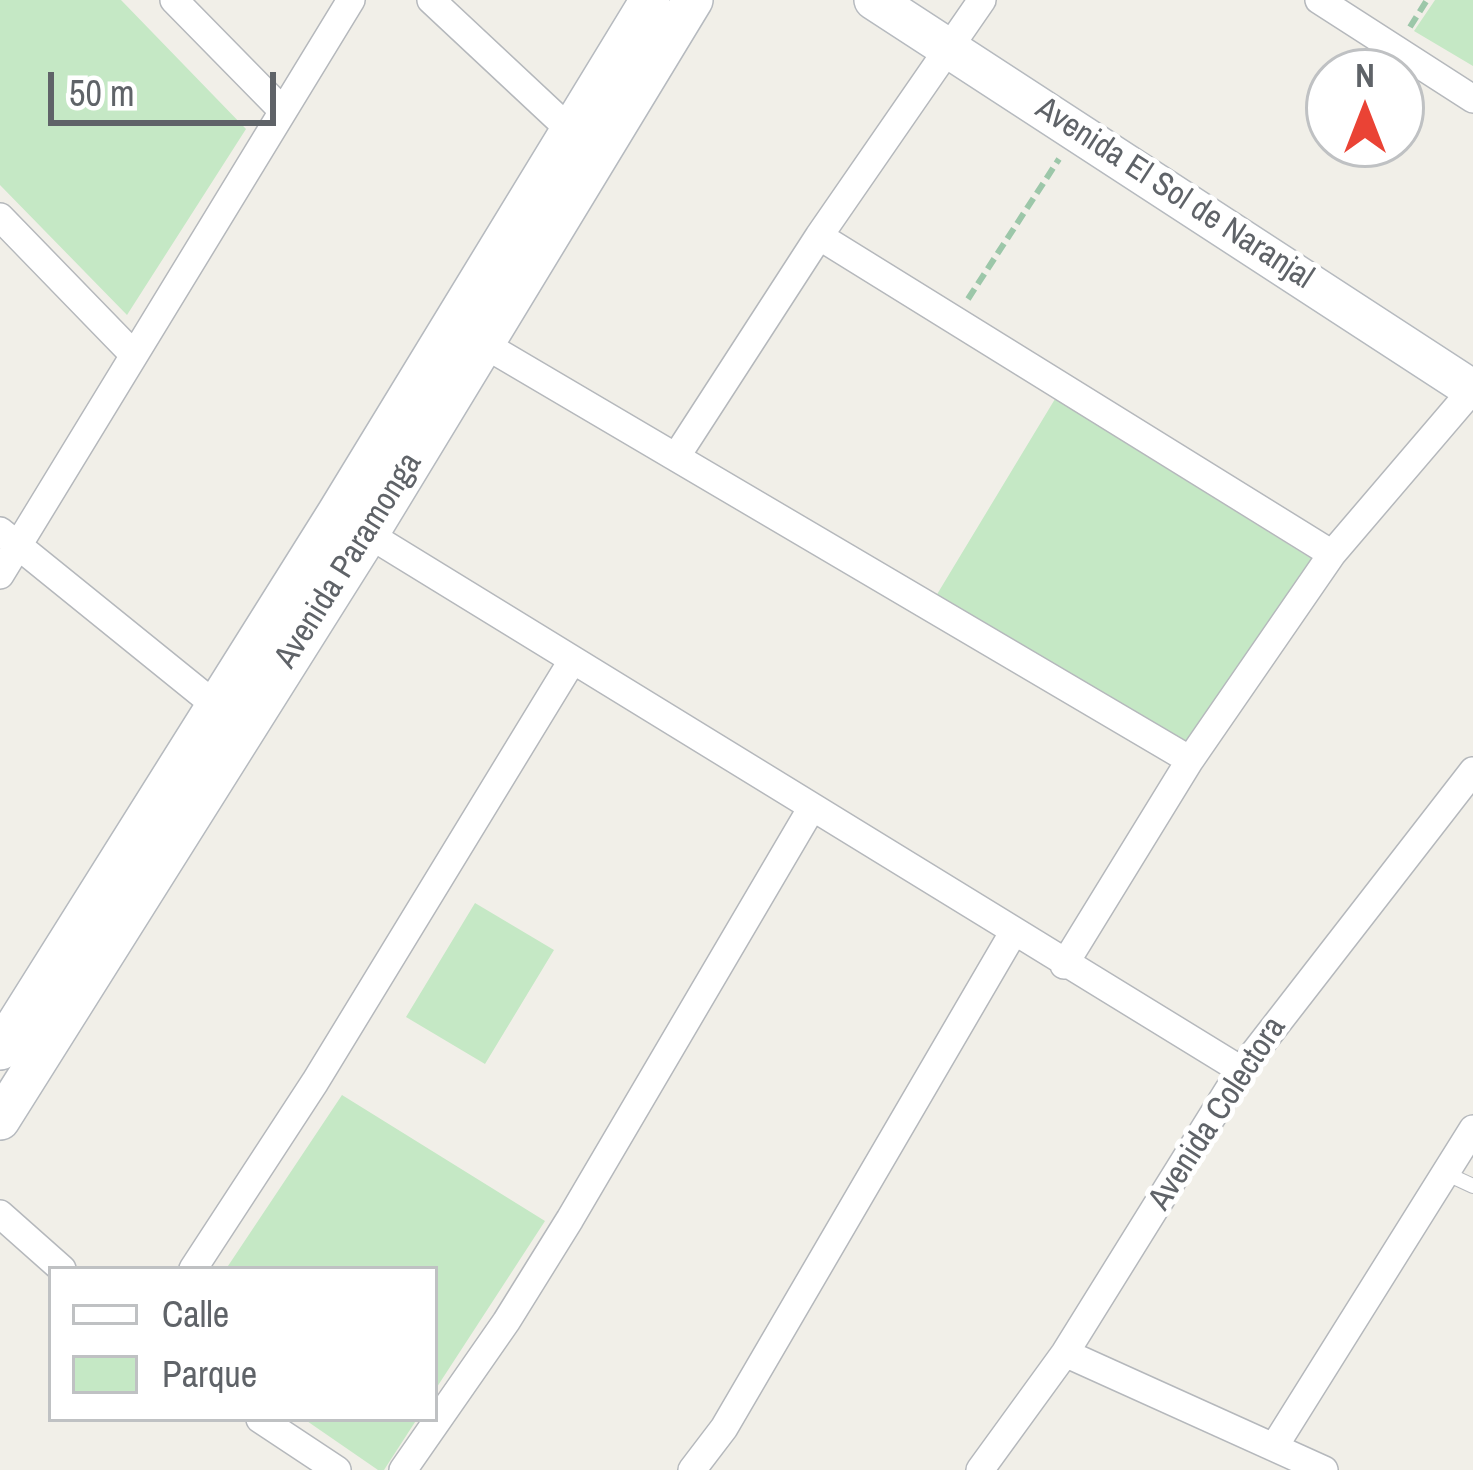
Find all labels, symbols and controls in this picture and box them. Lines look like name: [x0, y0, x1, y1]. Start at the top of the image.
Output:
scale bar: [54, 48, 282, 122]
north arrow: [1305, 48, 1425, 168]
text: N: [1355, 53, 1375, 97]
text: 50 m: [69, 69, 135, 117]
street label: Avenida El Sol de Naranjal: [1028, 89, 1320, 299]
street label: Avenida Paramonga: [267, 446, 431, 676]
street label: Avenida Colectora: [1141, 1010, 1295, 1218]
legend: [48, 1266, 438, 1422]
text: Calle: [162, 1290, 229, 1338]
text: Parque: [162, 1350, 257, 1398]

